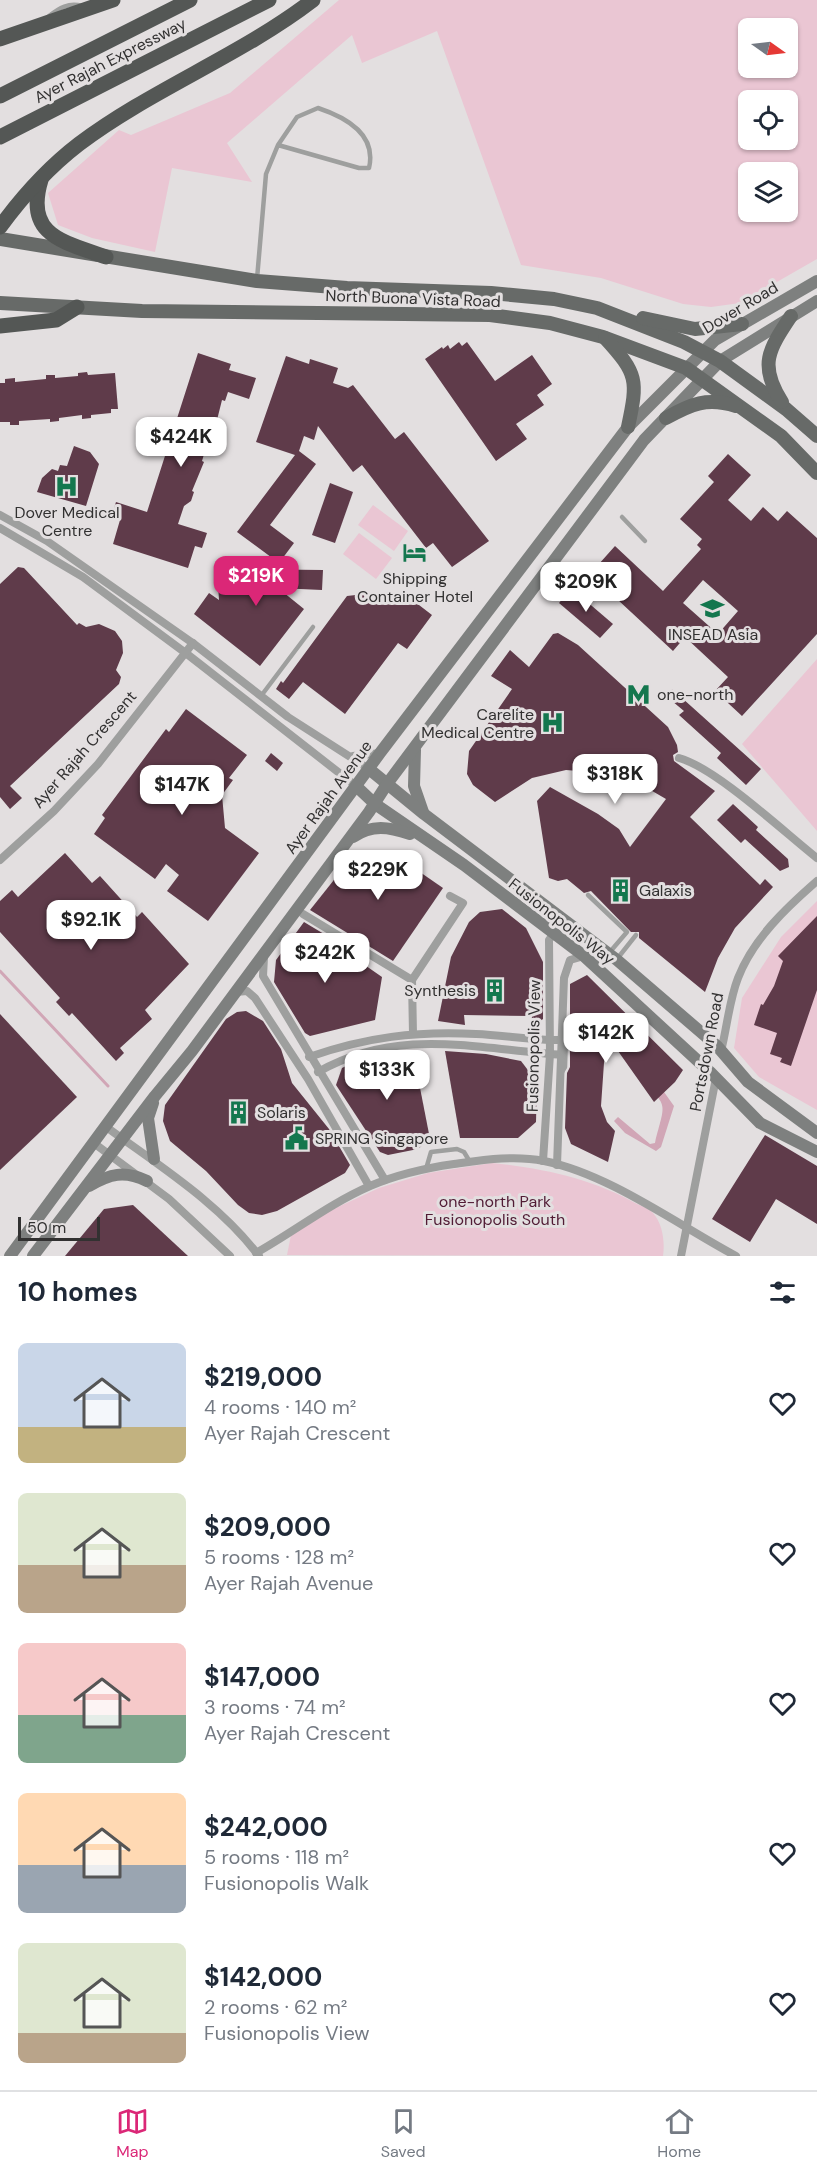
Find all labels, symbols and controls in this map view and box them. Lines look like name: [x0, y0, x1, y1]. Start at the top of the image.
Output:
street label: Ayer Rajah Expressway: [31, 13, 190, 108]
north arrow: [738, 18, 798, 78]
map controls: [738, 18, 798, 222]
button: locate: [738, 90, 798, 150]
button: layers: [738, 162, 798, 222]
street label: Dover Road: [699, 277, 782, 338]
street label: North Buona Vista Road: [325, 285, 501, 312]
pin: $424K: [139, 417, 223, 468]
text: $424K: [150, 423, 212, 449]
hospital icon: Dover Medical Centre: [54, 474, 80, 500]
place label: Dover Medical Centre: [14, 502, 120, 541]
hotel icon: Shipping Container Hotel: [402, 540, 428, 566]
pin: $219K: [214, 556, 298, 607]
text: $219K: [228, 562, 284, 588]
pin: $209K: [544, 562, 628, 613]
place label: Shipping Container Hotel: [357, 568, 473, 607]
text: $209K: [554, 568, 618, 594]
school or university icon: INSEAD Asia: [700, 596, 726, 622]
place label: INSEAD Asia: [668, 624, 758, 645]
metro station icon: one-north: [626, 681, 652, 707]
place label: one-north: [657, 684, 733, 705]
street label: Ayer Rajah Crescent: [28, 686, 141, 812]
place label: Carelite Medical Centre: [421, 704, 534, 743]
hospital icon: Carelite Medical Centre: [539, 710, 565, 736]
street label: Ayer Rajah Avenue: [280, 736, 377, 858]
pin: $318K: [573, 754, 657, 805]
text: $318K: [587, 760, 644, 786]
pin: $147K: [140, 765, 224, 816]
text: $147K: [154, 771, 210, 797]
pin: $229K: [336, 850, 420, 901]
text: $229K: [348, 856, 408, 882]
street label: Fusionopolis Way: [504, 873, 619, 969]
building icon: Galaxis: [608, 877, 634, 903]
place label: Galaxis: [639, 880, 692, 901]
pin: $92.1K: [42, 900, 140, 951]
text: $92.1K: [61, 906, 121, 932]
pin: $242K: [283, 933, 367, 984]
text: $242K: [294, 939, 356, 965]
building icon: Synthesis: [481, 977, 507, 1003]
place label: Synthesis: [404, 980, 476, 1001]
street label: Fusionopolis View: [522, 980, 545, 1112]
street label: Portsdown Road: [685, 991, 728, 1113]
pin: $142K: [564, 1013, 648, 1064]
text: $142K: [578, 1019, 634, 1045]
pin: $133K: [345, 1050, 429, 1101]
text: $133K: [359, 1056, 415, 1082]
building icon: Solaris: [226, 1099, 252, 1125]
place label: Solaris: [257, 1102, 306, 1123]
public building icon: SPRING Singapore: [284, 1125, 310, 1151]
place label: SPRING Singapore: [315, 1128, 448, 1149]
park label: one-north Park Fusionopolis South: [425, 1191, 565, 1230]
scale bar: [18, 1214, 100, 1242]
text: 50 m: [27, 1217, 66, 1238]
text: 10 homes: [18, 1275, 138, 1309]
icon: filters: [766, 1276, 799, 1309]
text: $219,000: [204, 1360, 322, 1394]
icon: home: [66, 1367, 138, 1439]
icon: heart: [766, 1387, 799, 1420]
text: 4 rooms · 140 m²: [204, 1394, 356, 1420]
text: Ayer Rajah Crescent: [204, 1420, 390, 1446]
text: $209,000: [204, 1510, 331, 1544]
icon: home: [66, 1517, 138, 1589]
icon: heart: [766, 1537, 799, 1570]
text: 5 rooms · 128 m²: [204, 1544, 354, 1570]
text: Ayer Rajah Avenue: [204, 1570, 373, 1596]
text: $147,000: [204, 1660, 320, 1694]
icon: home: [66, 1667, 138, 1739]
icon: heart: [766, 1687, 799, 1720]
text: 3 rooms · 74 m²: [204, 1694, 346, 1720]
text: Ayer Rajah Crescent: [204, 1720, 390, 1746]
text: $242,000: [204, 1810, 328, 1844]
icon: home: [66, 1817, 138, 1889]
icon: heart: [766, 1837, 799, 1870]
text: 5 rooms · 118 m²: [204, 1844, 349, 1870]
text: Fusionopolis Walk: [204, 1870, 369, 1896]
text: $142,000: [204, 1960, 322, 1994]
icon: home: [66, 1967, 138, 2039]
icon: heart: [766, 1987, 799, 2020]
text: 2 rooms · 62 m²: [204, 1994, 347, 2020]
text: Fusionopolis View: [204, 2020, 370, 2046]
tab: Map: [116, 2105, 149, 2162]
tab: Saved: [381, 2105, 426, 2162]
tab: Home: [657, 2105, 701, 2162]

